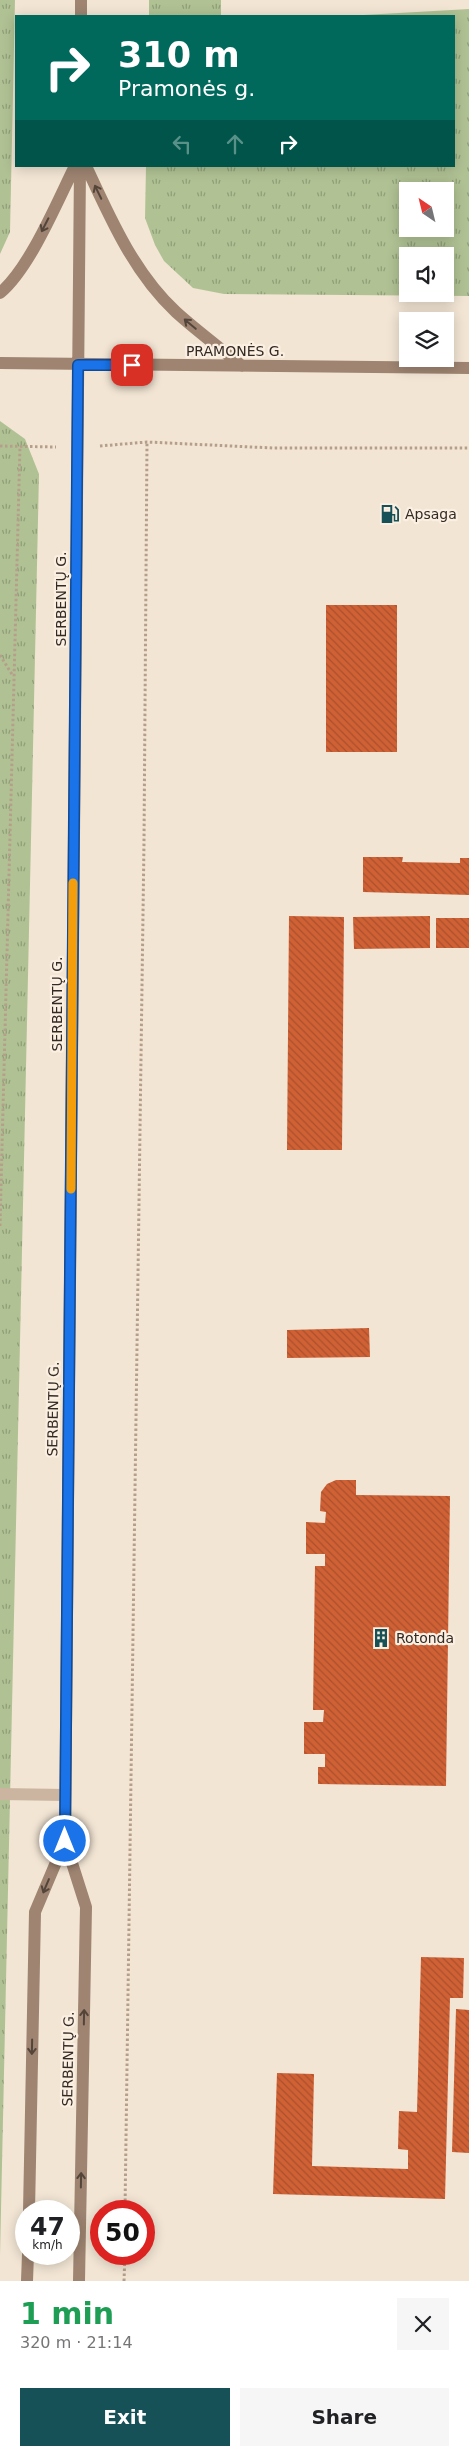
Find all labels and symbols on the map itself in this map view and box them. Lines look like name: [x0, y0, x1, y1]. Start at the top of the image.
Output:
north arrow: [399, 182, 454, 238]
one-way arrow: [93, 185, 102, 200]
one-way arrow: [40, 218, 50, 233]
one-way arrow: [184, 318, 197, 329]
street label: PRAMONĖS G.: [186, 342, 284, 359]
pin: [111, 344, 153, 386]
fuel station icon: Apsaga: [379, 503, 401, 525]
place label: Apsaga: [405, 506, 457, 522]
street label: SERBENTŲ G.: [53, 552, 69, 646]
street label: SERBENTŲ G.: [49, 957, 65, 1051]
street label: SERBENTŲ G.: [44, 1361, 62, 1457]
building icon: Rotonda: [370, 1627, 392, 1649]
place label: Rotonda: [396, 1630, 454, 1646]
position arrow: [38, 1814, 90, 1866]
one-way arrow: [41, 1878, 50, 1893]
one-way arrow: [79, 2010, 89, 2026]
street label: SERBENTŲ G.: [59, 2011, 77, 2107]
one-way arrow: [28, 2038, 37, 2054]
one-way arrow: [76, 2172, 86, 2188]
speed limit sign: 50: [90, 2200, 155, 2265]

